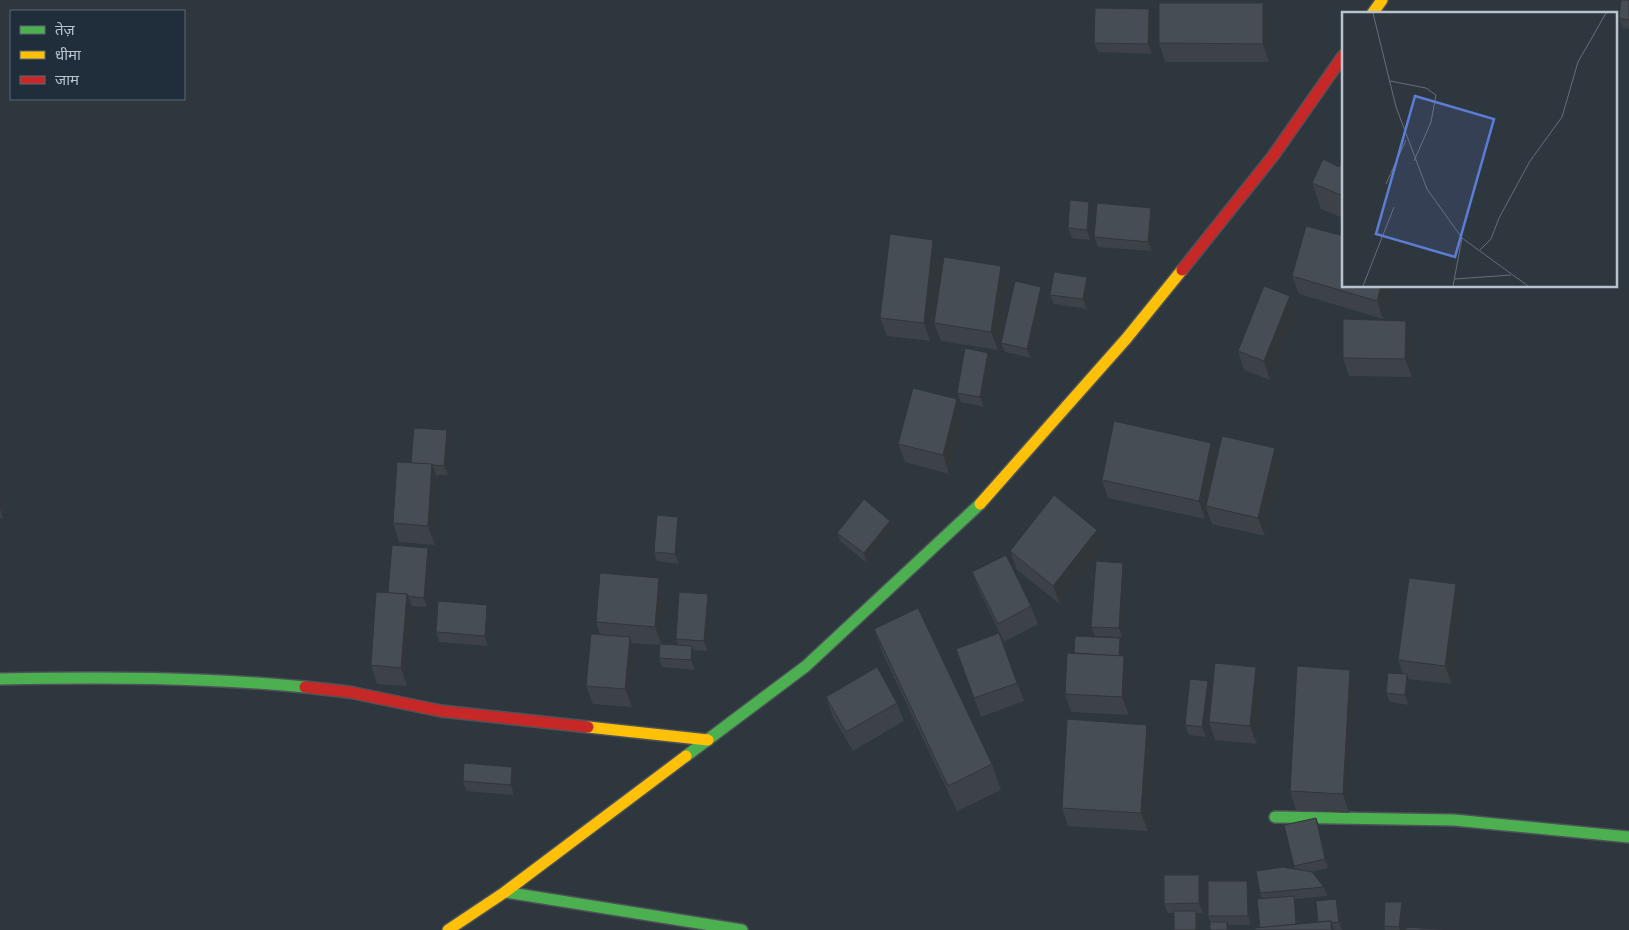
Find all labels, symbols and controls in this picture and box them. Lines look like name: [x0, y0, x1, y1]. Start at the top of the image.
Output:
legend: [10, 10, 185, 100]
inset map: [1342, 12, 1616, 288]
text: तेज़: [55, 18, 76, 41]
text: धीमा: [55, 43, 82, 66]
text: जाम: [55, 68, 80, 91]

